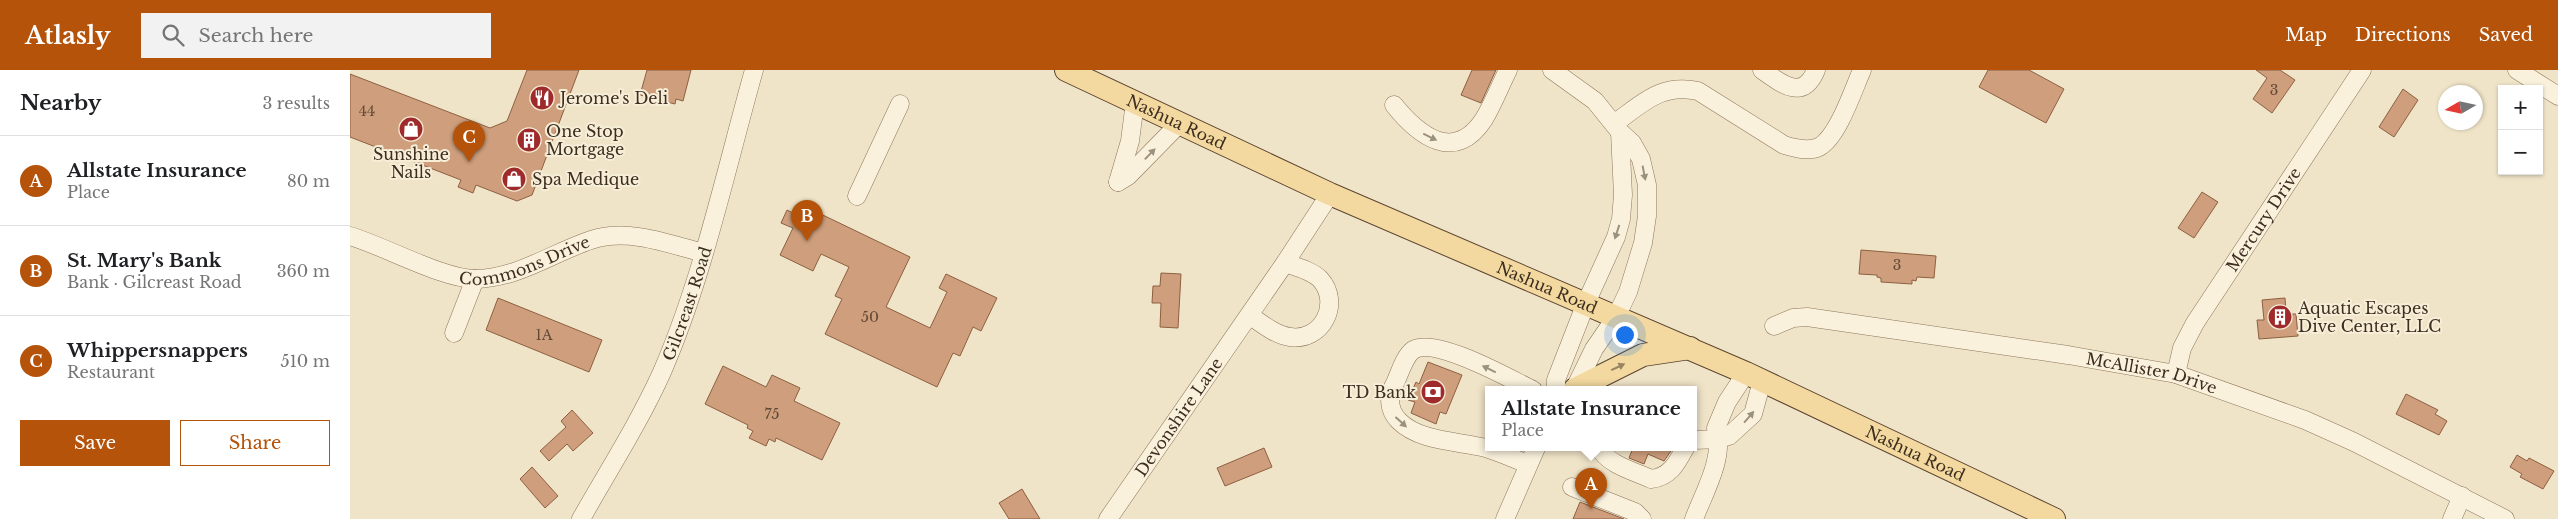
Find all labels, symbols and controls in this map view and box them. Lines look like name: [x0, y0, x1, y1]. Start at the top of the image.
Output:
search box: [141, 13, 491, 58]
text: Atlasly: [25, 21, 111, 50]
icon: search: [159, 21, 187, 49]
text: Search here: [199, 24, 314, 47]
text: Map: [2285, 24, 2327, 46]
text: Directions: [2355, 24, 2451, 46]
text: Saved: [2479, 24, 2533, 46]
house number: 3: [2270, 81, 2278, 99]
restaurant icon: Jerome's Deli: [529, 85, 555, 111]
north arrow: [2438, 85, 2483, 130]
map controls: [2498, 85, 2543, 175]
button: +: [2498, 85, 2543, 130]
place label: Jerome's Deli: [558, 88, 669, 108]
text: Nearby: [20, 90, 101, 116]
street label: Nashua Road: [1123, 90, 1230, 154]
text: 3 results: [262, 93, 330, 113]
house number: 44: [359, 102, 375, 120]
shop icon: Sunshine Nails: [398, 116, 424, 142]
pin: C: [453, 121, 485, 162]
place label: One Stop Mortgage: [546, 121, 624, 159]
building icon: One Stop Mortgage: [516, 127, 542, 153]
button: −: [2498, 130, 2543, 175]
one-way arrow: [1422, 133, 1437, 142]
place label: Sunshine Nails: [373, 144, 449, 182]
one-way arrow: [1144, 148, 1156, 160]
text: Allstate Insurance: [67, 159, 247, 182]
street label: Mercury Drive: [2222, 163, 2305, 275]
one-way arrow: [1640, 165, 1648, 180]
shop icon: Spa Medique: [501, 166, 527, 192]
place label: Spa Medique: [532, 169, 639, 189]
text: A: [30, 171, 42, 191]
text: 80 m: [287, 171, 330, 191]
text: Place: [67, 182, 110, 202]
pin: B: [791, 200, 823, 241]
one-way arrow: [1613, 225, 1621, 240]
street label: Commons Drive: [458, 231, 592, 289]
street label: Gilcreast Road: [658, 244, 716, 363]
text: St. Mary's Bank: [67, 249, 221, 272]
house number: 3: [1893, 256, 1901, 274]
street label: Nashua Road: [1494, 257, 1601, 318]
text: B: [30, 261, 42, 281]
text: 360 m: [277, 261, 330, 281]
text: Bank · Gilcreast Road: [67, 272, 242, 292]
place label: Aquatic Escapes Dive Center, LLC: [2297, 298, 2441, 336]
building icon: Aquatic Escapes Dive Center, LLC: [2267, 304, 2293, 330]
house number: 50: [861, 308, 879, 326]
your location: [1612, 322, 1638, 348]
house number: 1A: [535, 326, 553, 344]
text: Whippersnappers: [67, 339, 248, 362]
street label: McAllister Drive: [2085, 348, 2220, 398]
text: C: [29, 351, 43, 371]
text: 510 m: [281, 351, 330, 371]
street label: Devonshire Lane: [1131, 354, 1226, 480]
text: Restaurant: [67, 362, 155, 382]
one-way arrow: [1611, 362, 1625, 370]
one-way arrow: [1482, 365, 1496, 373]
bank icon: TD Bank: [1420, 379, 1446, 405]
place label: TD Bank: [1342, 382, 1416, 402]
popup: [1485, 386, 1697, 451]
text: Allstate Insurance: [1501, 397, 1681, 420]
house number: 75: [765, 405, 779, 423]
one-way arrow: [1743, 410, 1754, 423]
one-way arrow: [1395, 416, 1408, 427]
button: Save: [20, 420, 170, 466]
button: Share: [180, 420, 330, 466]
text: Place: [1501, 420, 1544, 440]
street label: Nashua Road: [1862, 421, 1968, 485]
pin: A: [1575, 468, 1607, 509]

